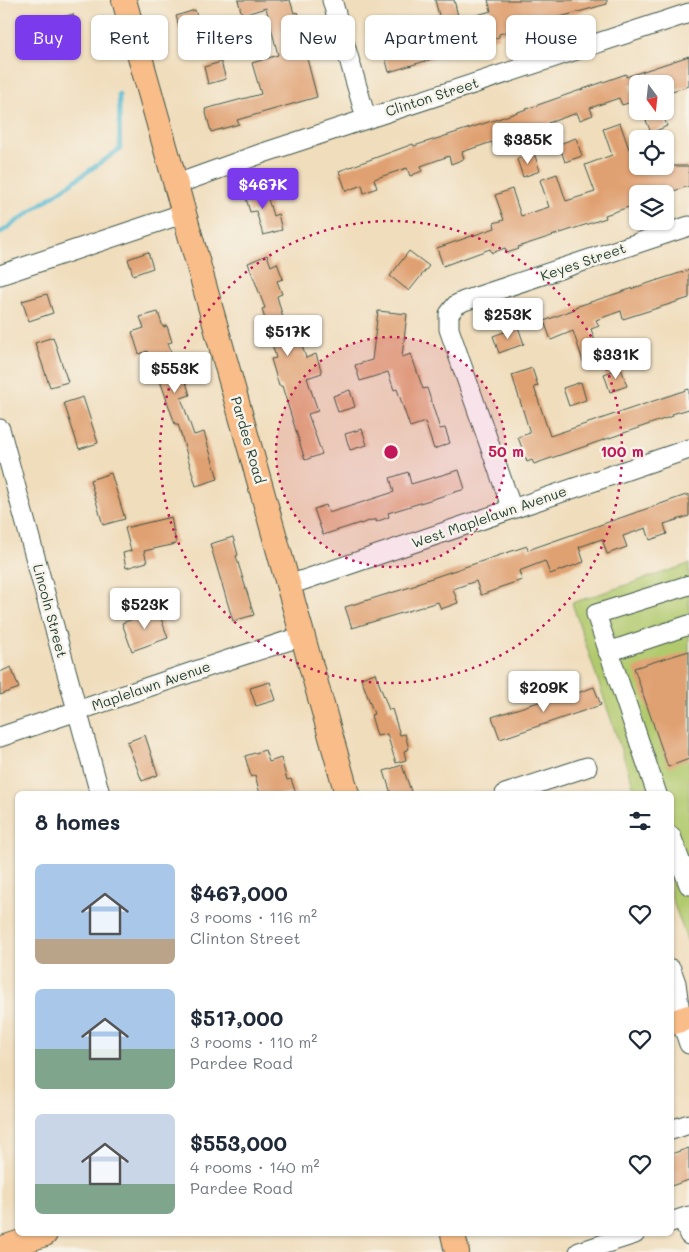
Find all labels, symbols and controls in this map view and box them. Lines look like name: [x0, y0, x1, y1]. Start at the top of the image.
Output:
chip: Buy: [15, 15, 81, 60]
chip: Rent: [91, 15, 168, 60]
chip: Filters: [178, 15, 271, 60]
chip: New: [281, 15, 355, 60]
chip: Apartment: [365, 15, 496, 60]
chip: House: [506, 15, 596, 60]
street label: Clinton Street: [383, 73, 481, 121]
north arrow: [629, 75, 674, 120]
map controls: [629, 75, 674, 230]
pin: $385K: [493, 122, 563, 165]
text: $385K: [503, 128, 553, 149]
button: locate: [629, 130, 674, 175]
pin: $467K: [228, 168, 298, 210]
text: $467K: [238, 173, 288, 194]
button: layers: [629, 185, 674, 230]
street label: Keyes Street: [538, 238, 628, 285]
pin: $253K: [473, 298, 543, 340]
text: $253K: [484, 303, 532, 324]
pin: $517K: [253, 314, 323, 357]
text: $517K: [265, 320, 311, 341]
pin: $331K: [581, 338, 651, 380]
text: $331K: [593, 343, 639, 364]
pin: $553K: [140, 352, 210, 394]
text: $553K: [151, 357, 199, 378]
street label: Pardee Road: [227, 394, 270, 486]
text: 50 m: [488, 441, 524, 461]
text: 100 m: [600, 441, 644, 461]
centre of rings: [382, 443, 400, 461]
street label: West Maplelawn Avenue: [409, 481, 569, 552]
street label: Lincoln Street: [29, 562, 72, 660]
pin: $523K: [110, 588, 180, 630]
text: $523K: [121, 593, 169, 614]
street label: Maplelawn Avenue: [89, 656, 213, 715]
pin: $209K: [509, 670, 579, 713]
text: $209K: [519, 676, 569, 697]
icon: filters: [626, 807, 654, 835]
text: 8 homes: [35, 808, 120, 835]
text: $467,000: [190, 879, 288, 906]
icon: home: [75, 884, 135, 944]
icon: heart: [626, 900, 654, 928]
text: 3 rooms · 116 m²: [190, 906, 317, 927]
text: Clinton Street: [190, 927, 301, 948]
text: $517,000: [190, 1004, 283, 1031]
icon: home: [75, 1009, 135, 1069]
icon: heart: [626, 1025, 654, 1053]
text: 3 rooms · 110 m²: [190, 1031, 317, 1052]
text: Pardee Road: [190, 1052, 293, 1073]
text: $553,000: [190, 1129, 287, 1156]
icon: home: [75, 1134, 135, 1194]
icon: heart: [626, 1150, 654, 1178]
text: 4 rooms · 140 m²: [190, 1156, 320, 1177]
text: Pardee Road: [190, 1177, 293, 1198]

